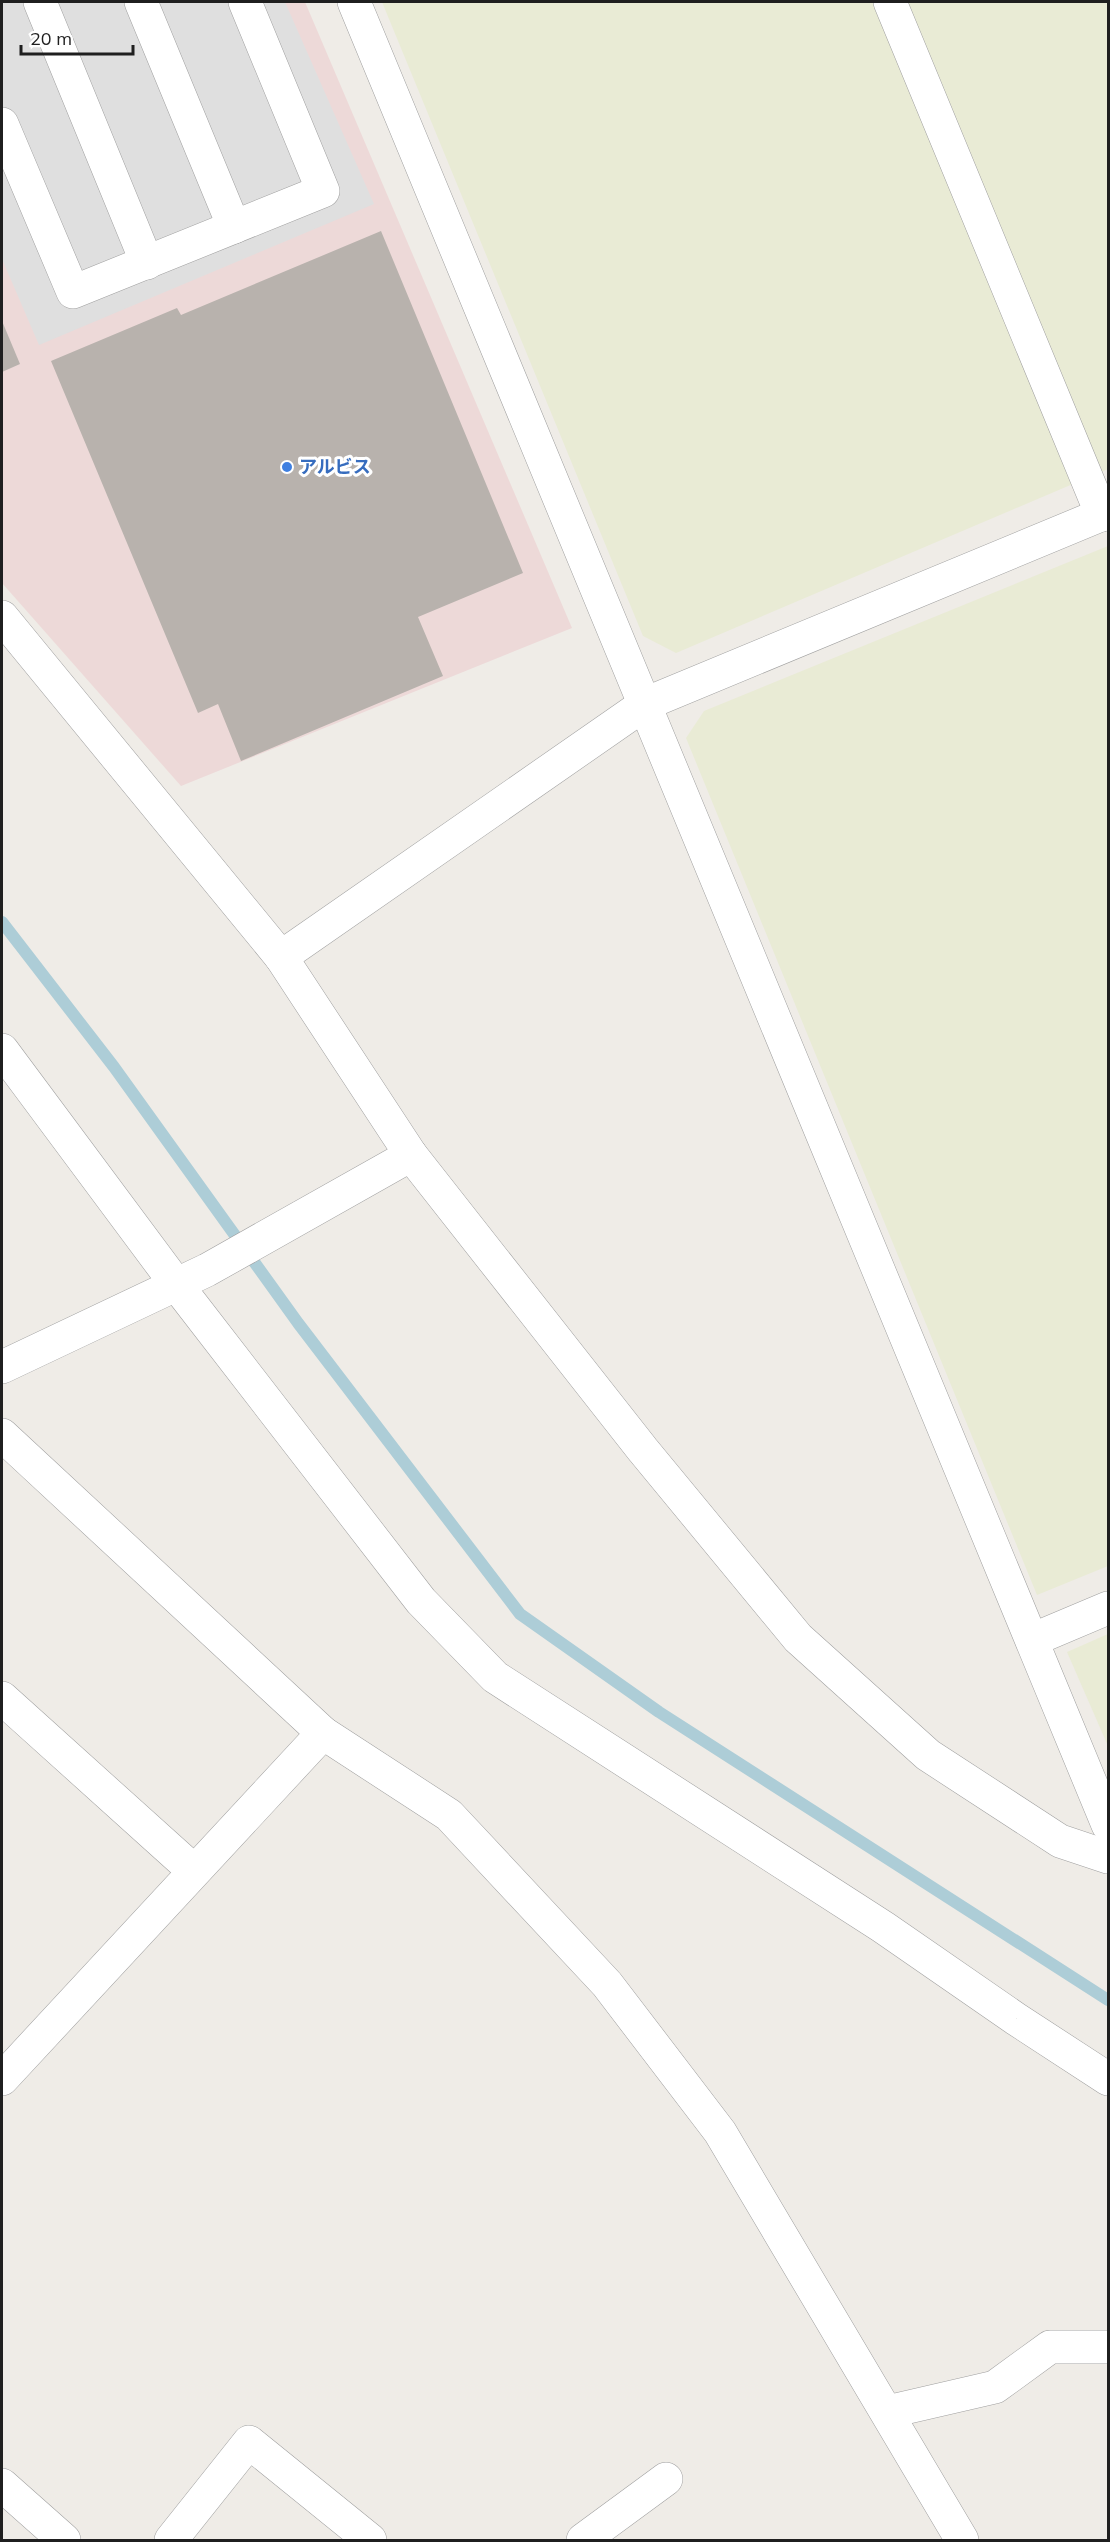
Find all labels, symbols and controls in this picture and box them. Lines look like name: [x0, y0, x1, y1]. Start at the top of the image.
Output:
scale bar: [21, 18, 134, 56]
text: 20 m: [30, 27, 72, 50]
place label: アルビス: [299, 455, 371, 478]
marker: アルビス: [280, 460, 294, 474]

